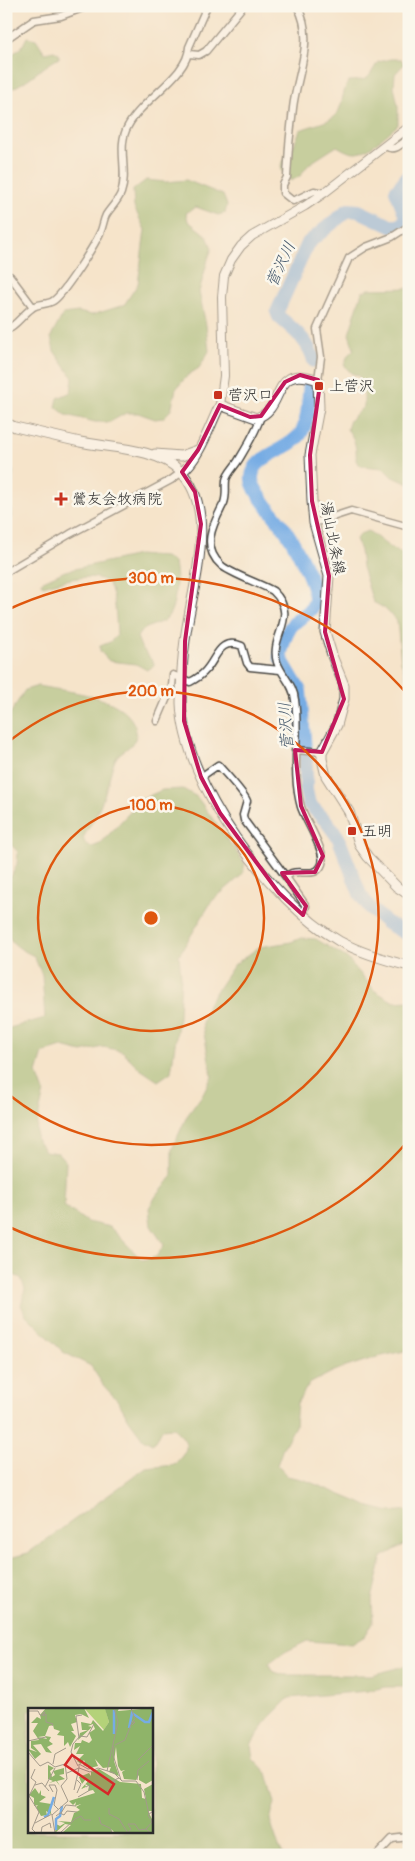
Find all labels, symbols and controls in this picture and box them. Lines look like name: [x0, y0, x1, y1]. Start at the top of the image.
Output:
water label: 菅沢川: [262, 238, 300, 290]
place label: 上菅沢: [329, 377, 374, 396]
marker: 上菅沢: [313, 380, 325, 392]
place label: 菅沢口: [228, 386, 273, 405]
marker: 菅沢口: [212, 389, 224, 401]
place label: 鶯友会牧病院: [72, 490, 162, 509]
marker: 鶯友会牧病院: [54, 492, 68, 506]
street label: 湯山北条線: [316, 499, 349, 577]
text: 300 m: [128, 569, 174, 588]
text: 200 m: [128, 682, 174, 701]
water label: 菅沢川: [274, 701, 298, 751]
text: 100 m: [130, 796, 172, 815]
place label: 五明: [362, 822, 392, 841]
marker: 五明: [346, 825, 358, 837]
centre of rings: [142, 909, 160, 927]
inset map: [28, 1708, 152, 1834]

